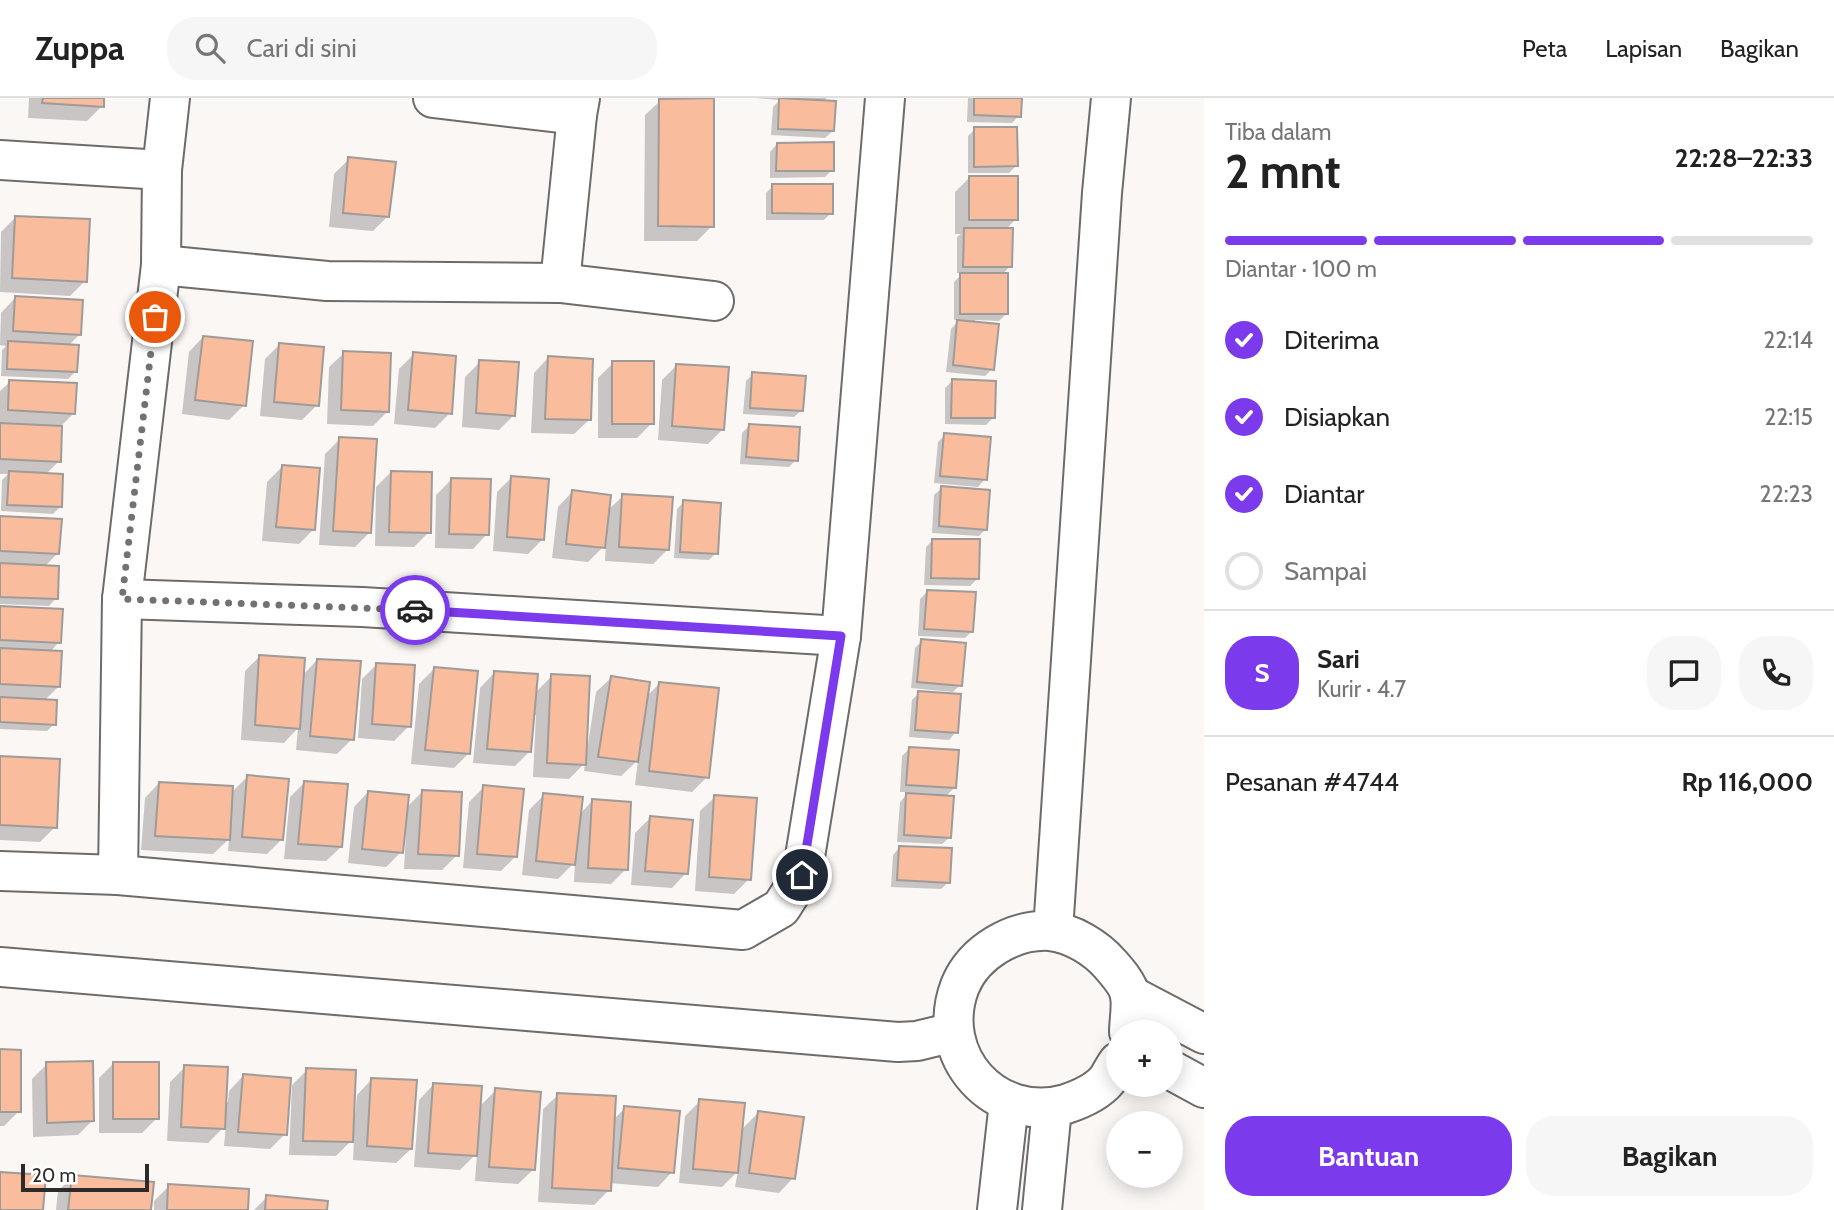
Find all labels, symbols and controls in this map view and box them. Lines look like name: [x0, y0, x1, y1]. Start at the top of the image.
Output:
search box: [167, 17, 657, 80]
text: Zuppa: [35, 28, 125, 68]
icon: search: [191, 29, 229, 67]
text: Cari di sini: [247, 32, 357, 64]
text: Peta: [1522, 34, 1567, 63]
text: Lapisan: [1605, 34, 1682, 63]
text: Bagikan: [1720, 34, 1799, 63]
text: Tiba dalam: [1225, 118, 1331, 146]
text: 22:28–22:33: [1675, 142, 1813, 174]
text: 2 mnt: [1225, 144, 1341, 200]
text: Diantar · 100 m: [1225, 255, 1377, 283]
pin: [125, 287, 185, 347]
icon: bag: [136, 298, 174, 336]
icon: check: [1225, 321, 1263, 359]
text: Diterima: [1284, 324, 1379, 356]
text: 22:14: [1763, 326, 1813, 354]
icon: check: [1225, 398, 1263, 436]
text: Disiapkan: [1284, 401, 1390, 433]
text: 22:15: [1764, 403, 1813, 431]
icon: check: [1225, 475, 1263, 513]
text: Diantar: [1284, 478, 1365, 510]
text: 22:23: [1760, 480, 1813, 508]
text: Sampai: [1284, 555, 1367, 587]
courier: [380, 575, 450, 645]
icon: car: [396, 591, 434, 629]
button: chat: [1647, 636, 1721, 710]
button: phone: [1739, 636, 1813, 710]
text: Sari: [1317, 643, 1360, 675]
text: S: [1254, 657, 1270, 689]
text: Kurir · 4.7: [1317, 675, 1406, 703]
text: Pesanan #4744: [1225, 766, 1399, 798]
text: Rp 116,000: [1682, 766, 1813, 798]
pin: [772, 845, 832, 905]
icon: home: [783, 856, 821, 894]
map controls: [1106, 1020, 1183, 1188]
button: +: [1106, 1020, 1183, 1097]
button: −: [1106, 1111, 1183, 1188]
button: Bantuan: [1225, 1116, 1512, 1196]
button: Bagikan: [1526, 1116, 1813, 1196]
scale bar: [21, 1161, 149, 1193]
text: 20 m: [32, 1164, 76, 1187]

